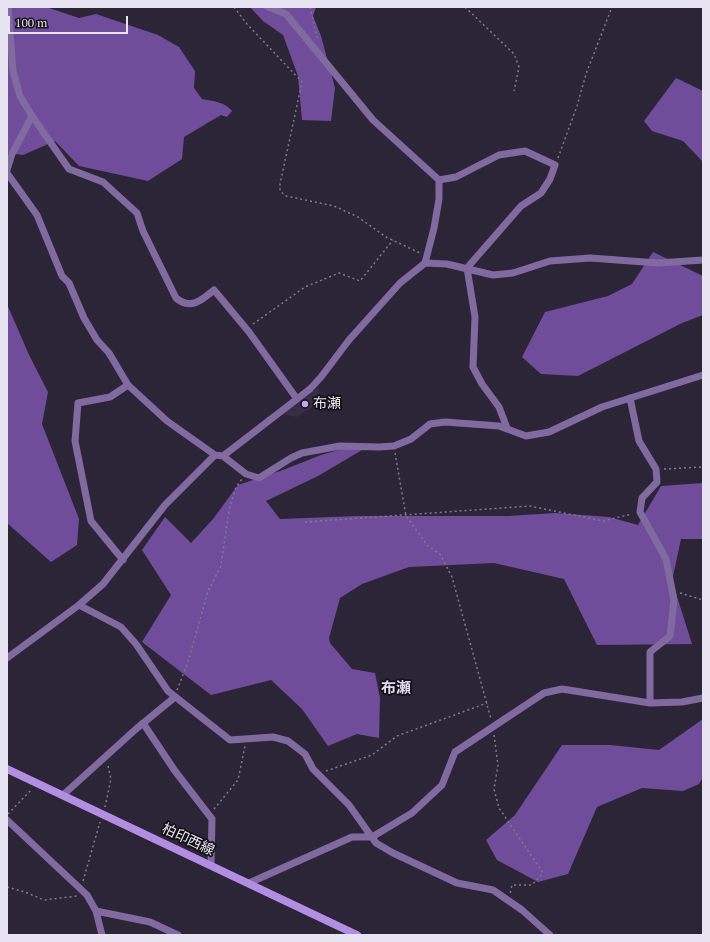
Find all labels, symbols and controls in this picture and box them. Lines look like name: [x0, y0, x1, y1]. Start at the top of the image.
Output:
scale bar: [10, 8, 130, 34]
text: 100 m: [15, 15, 47, 30]
place label: 布瀬: [313, 396, 341, 412]
marker: 布瀬: [300, 399, 310, 409]
district label: 布瀬: [381, 680, 411, 698]
street label: 柏印西線: [159, 821, 217, 859]

